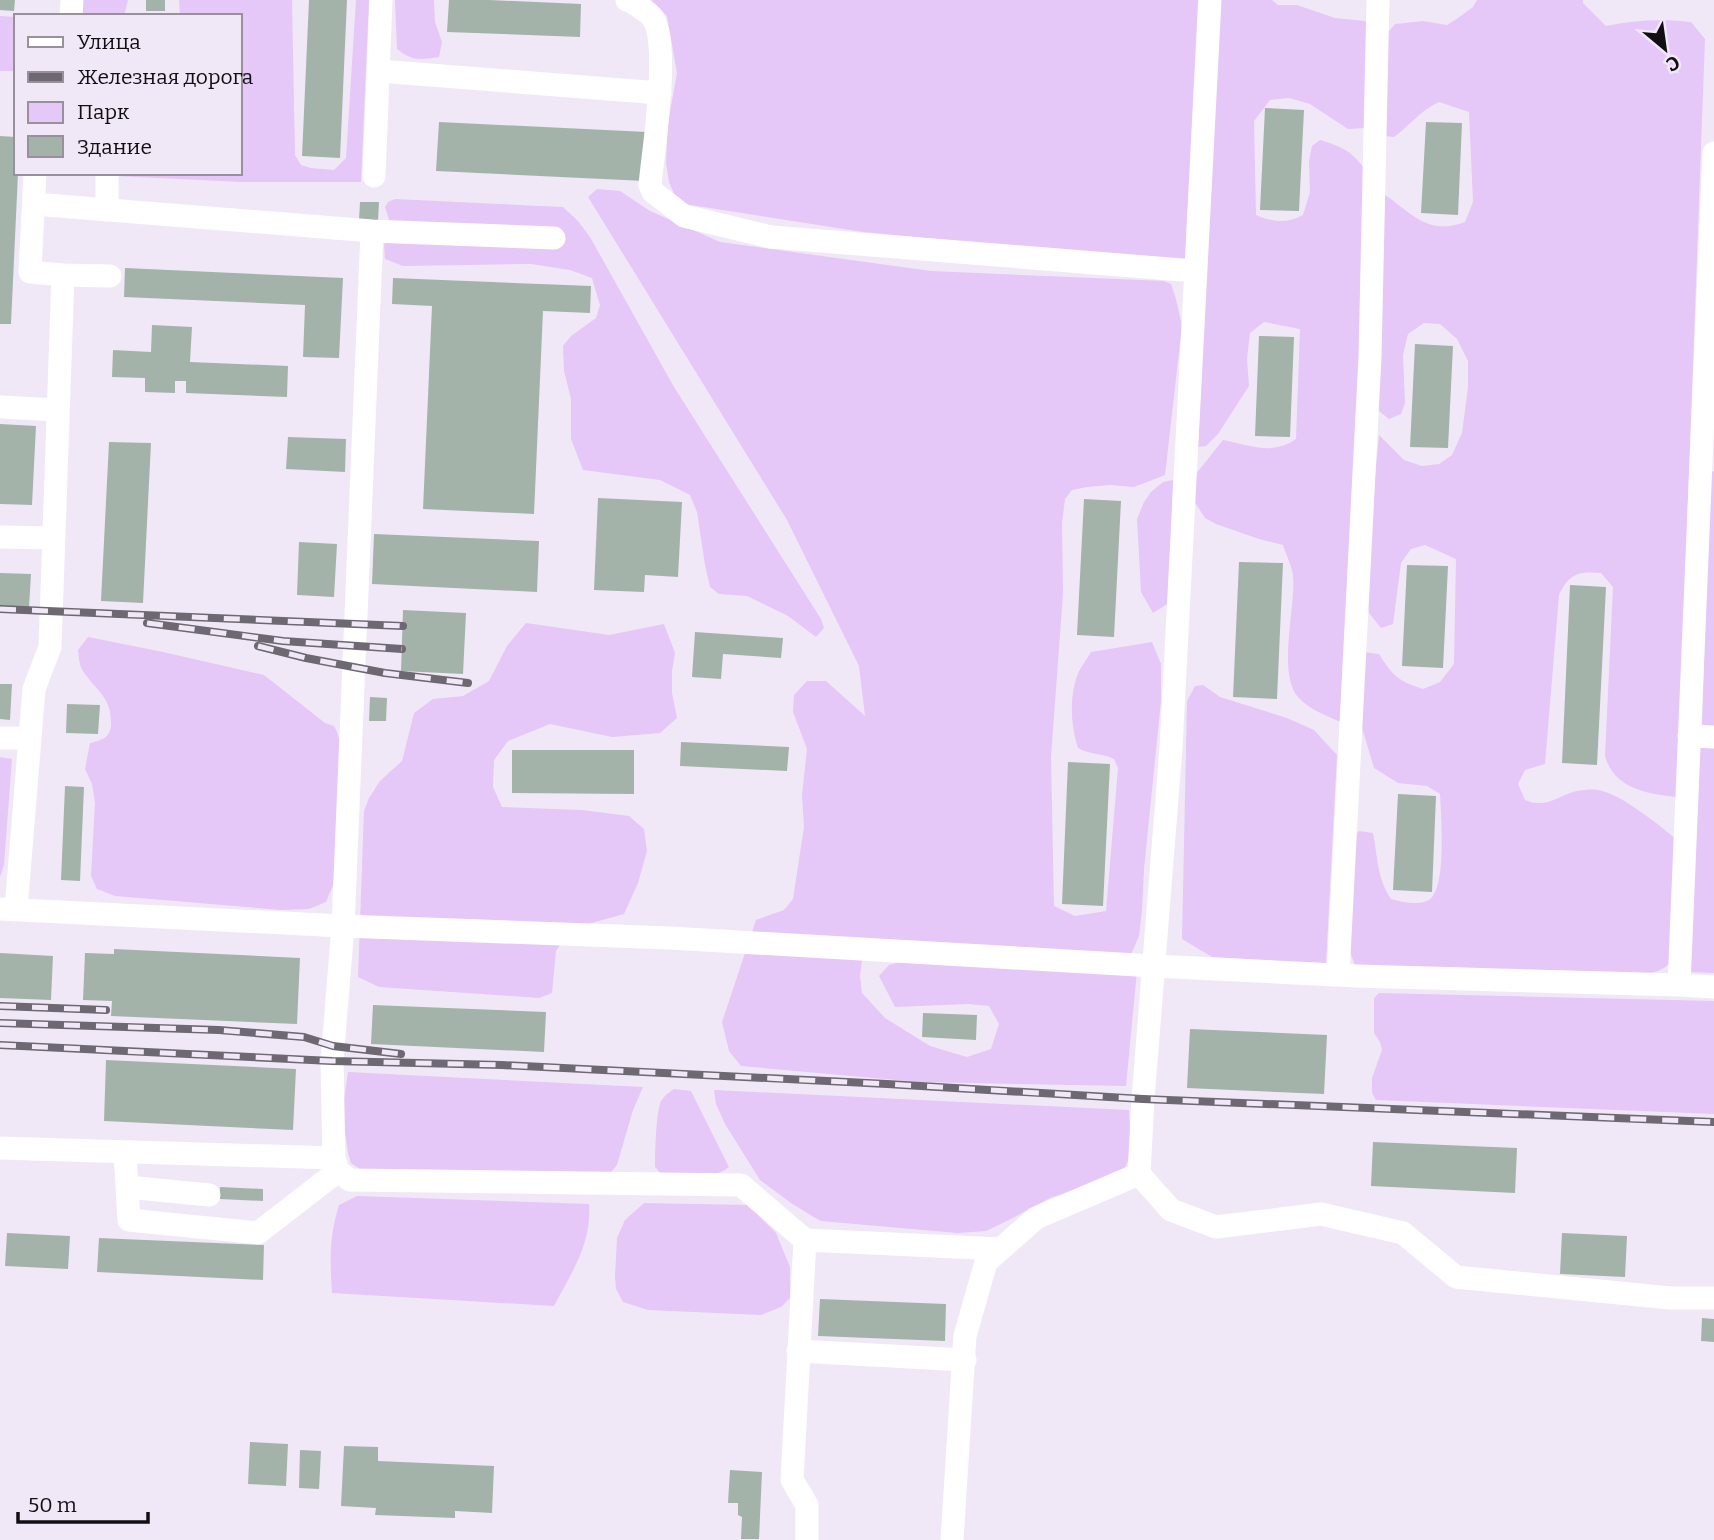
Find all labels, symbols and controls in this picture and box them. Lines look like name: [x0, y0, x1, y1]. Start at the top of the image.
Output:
legend: [14, 14, 242, 175]
north arrow: [1630, 14, 1700, 84]
text: Улица: [77, 29, 141, 55]
text: С: [1662, 50, 1684, 76]
text: Железная дорога: [77, 64, 254, 90]
text: Парк: [77, 99, 130, 125]
text: Здание: [77, 134, 152, 160]
scale bar: [18, 1480, 147, 1524]
text: 50 m: [28, 1492, 77, 1518]

